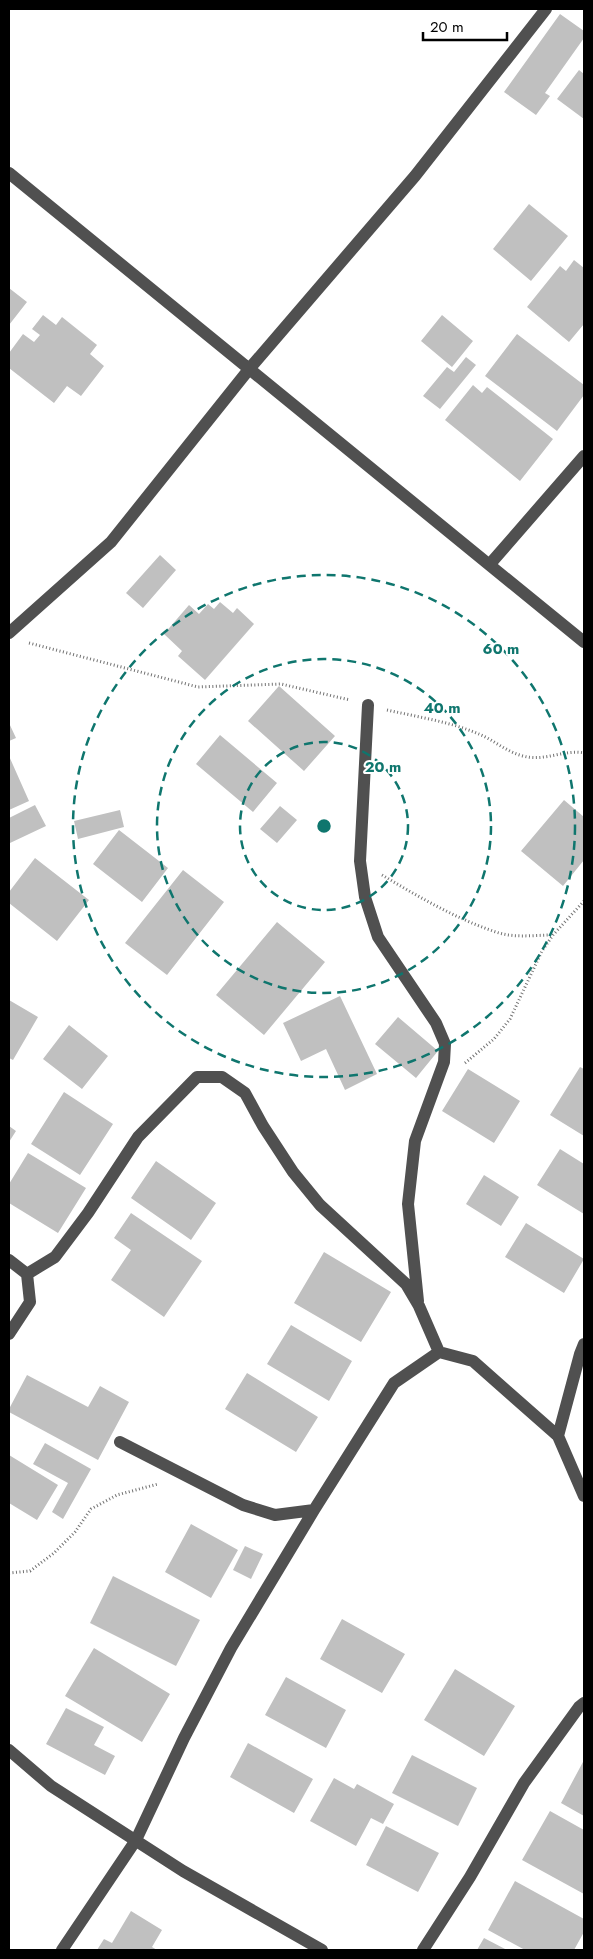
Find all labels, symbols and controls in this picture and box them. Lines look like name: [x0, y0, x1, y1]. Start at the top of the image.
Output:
scale bar: [423, 10, 507, 42]
text: 20 m: [430, 16, 464, 38]
text: 60 m: [483, 638, 519, 660]
text: 40 m: [423, 697, 461, 719]
text: 20 m: [365, 756, 401, 778]
centre of rings: [315, 817, 333, 835]

